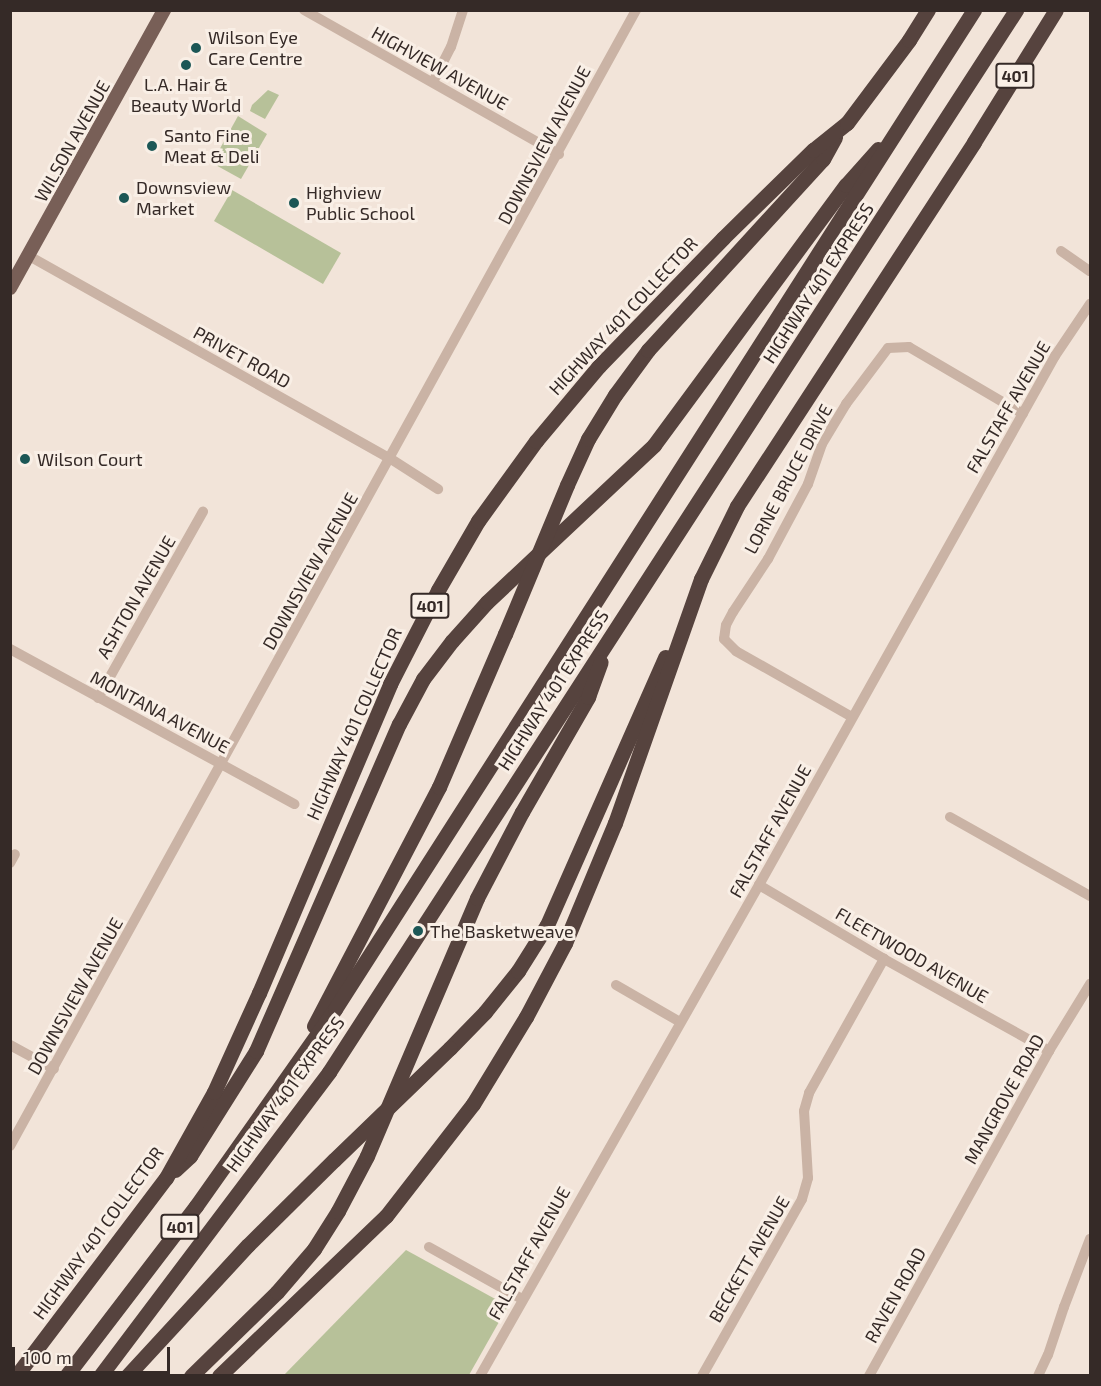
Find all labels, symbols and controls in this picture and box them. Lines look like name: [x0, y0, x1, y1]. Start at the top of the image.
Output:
street label: HIGHVIEW AVENUE: [368, 21, 512, 115]
place label: Wilson Eye Care Centre: [208, 27, 303, 70]
marker: Wilson Eye Care Centre: [189, 41, 203, 55]
marker: L.A. Hair & Beauty World: [179, 58, 193, 72]
street label: DOWNSVIEW AVENUE: [493, 62, 595, 228]
road number: 401: [994, 63, 1036, 89]
place label: L.A. Hair & Beauty World: [130, 74, 242, 116]
street label: WILSON AVENUE: [30, 76, 114, 206]
place label: Santo Fine Meat & Deli: [164, 125, 260, 168]
marker: Santo Fine Meat & Deli: [145, 139, 159, 153]
place label: Downsview Market: [136, 177, 231, 219]
place label: Highview Public School: [306, 182, 415, 224]
marker: Downsview Market: [117, 191, 131, 205]
marker: Highview Public School: [287, 196, 301, 210]
street label: HIGHWAY 401 EXPRESS: [758, 199, 878, 367]
street label: HIGHWAY 401 COLLECTOR: [544, 232, 702, 400]
street label: PRIVET ROAD: [189, 321, 295, 393]
street label: FALSTAFF AVENUE: [961, 337, 1055, 477]
street label: LORNE BRUCE DRIVE: [739, 400, 837, 558]
place label: Wilson Court: [37, 448, 143, 470]
marker: Wilson Court: [18, 452, 32, 466]
street label: DOWNSVIEW AVENUE: [258, 488, 362, 654]
street label: ASHTON AVENUE: [92, 532, 180, 662]
road number: 401: [409, 593, 451, 619]
street label: HIGHWAY 401 EXPRESS: [493, 606, 613, 774]
street label: HIGHWAY 401 COLLECTOR: [302, 624, 406, 824]
street label: MONTANA AVENUE: [86, 666, 234, 758]
street label: FALSTAFF AVENUE: [724, 760, 816, 902]
street label: FLEETWOOD AVENUE: [832, 902, 992, 1008]
street label: DOWNSVIEW AVENUE: [23, 913, 127, 1079]
place label: The Basketweave: [430, 920, 574, 942]
marker: The Basketweave: [411, 924, 425, 938]
street label: HIGHWAY 401 EXPRESS: [221, 1012, 349, 1176]
street label: MANGROVE ROAD: [959, 1030, 1049, 1168]
street label: HIGHWAY 401 COLLECTOR: [28, 1142, 168, 1324]
street label: FALSTAFF AVENUE: [483, 1182, 575, 1324]
street label: BECKETT AVENUE: [704, 1192, 794, 1326]
road number: 401: [159, 1214, 201, 1240]
street label: RAVEN ROAD: [860, 1244, 930, 1346]
scale bar: [15, 1335, 172, 1373]
text: 100 m: [23, 1346, 72, 1368]

